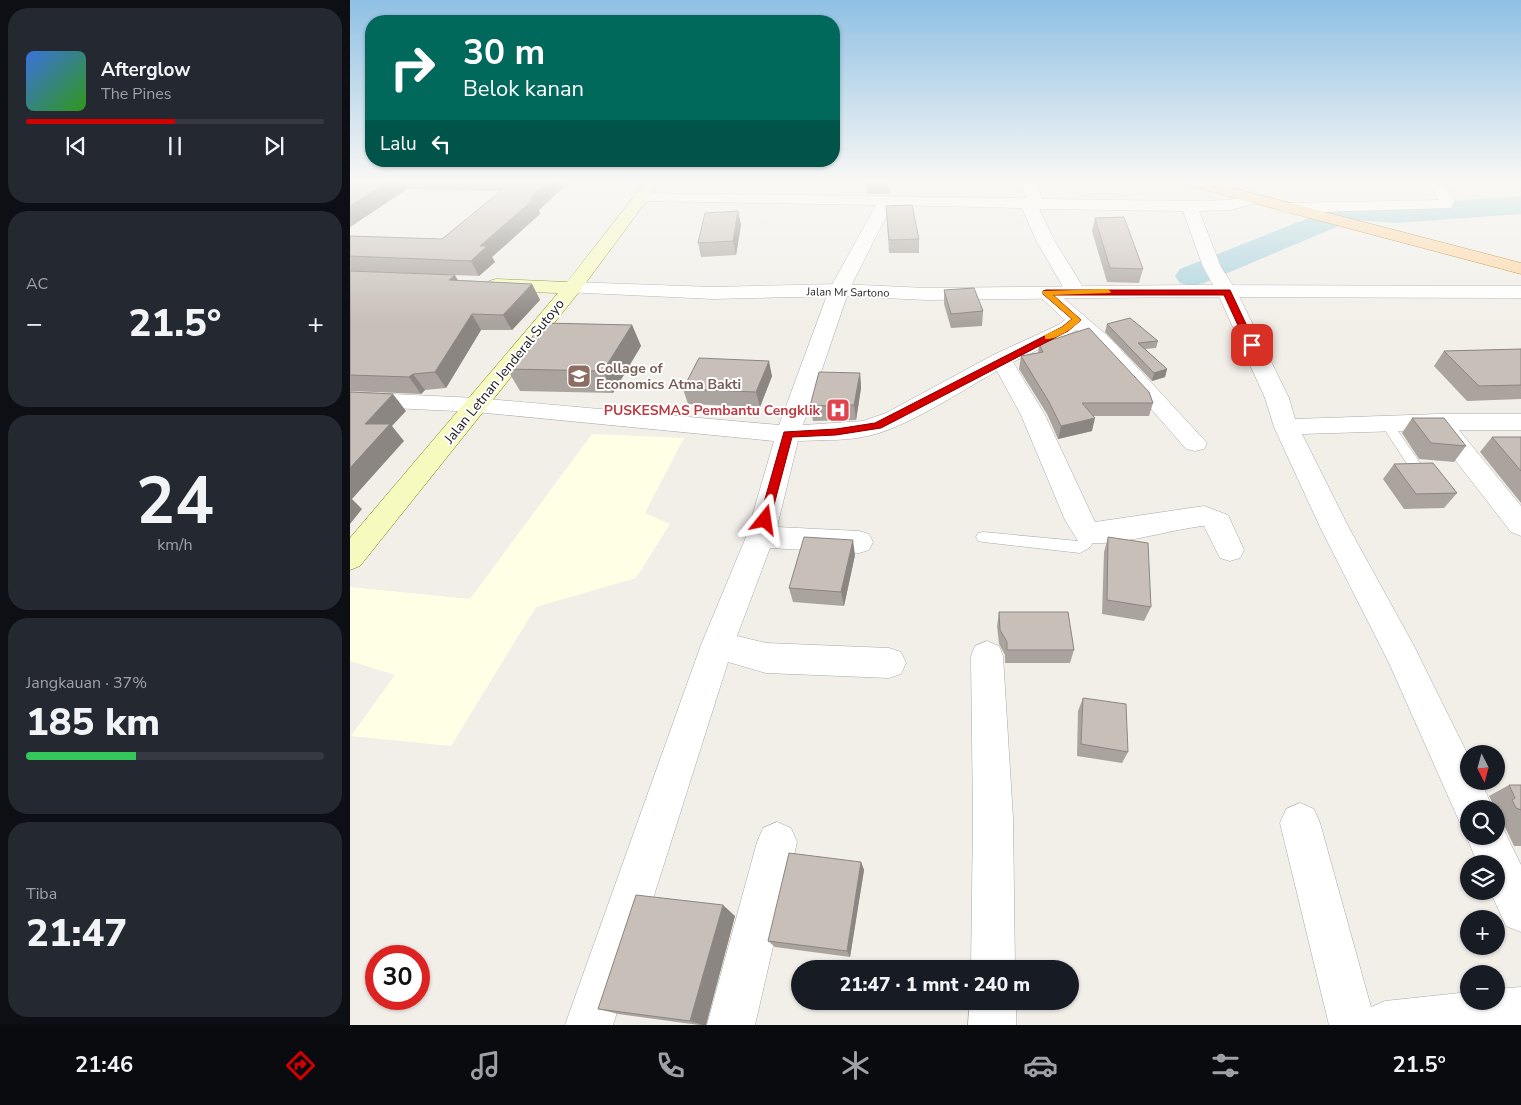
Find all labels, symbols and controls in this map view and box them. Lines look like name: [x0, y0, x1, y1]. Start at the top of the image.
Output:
text: 30 m: [463, 29, 545, 76]
icon: right: [380, 35, 445, 100]
text: Afterglow: [101, 57, 191, 83]
text: Belok kanan: [463, 74, 584, 104]
text: The Pines: [101, 83, 171, 105]
icon: left: [427, 130, 455, 158]
text: Lalu: [380, 131, 417, 157]
icon: previous: [62, 132, 90, 160]
icon: pause: [161, 132, 189, 160]
icon: next: [260, 132, 288, 160]
text: AC: [26, 273, 48, 295]
street label: Jalan Mr Sartono: [805, 284, 890, 301]
street label: Jalan Letnan Jenderal Sutoyo: [439, 295, 569, 449]
text: 21.5°: [129, 298, 221, 349]
text: −: [26, 305, 43, 343]
text: +: [307, 305, 324, 343]
pin: [1231, 324, 1273, 366]
icon: arrive: [1238, 331, 1266, 359]
place label: Collage of Economics Atma Bakti: [596, 359, 741, 394]
school or university icon: Collage of Economics Atma Bakti: [566, 363, 592, 389]
hospital icon: PUSKESMAS Pembantu Cengklik: [825, 397, 851, 423]
place label: PUSKESMAS Pembantu Cengklik: [604, 401, 820, 420]
text: 24: [136, 457, 214, 546]
position arrow: [738, 493, 790, 545]
text: km/h: [157, 534, 193, 556]
text: Jangkauan · 37%: [26, 672, 147, 694]
text: 185 km: [26, 697, 160, 748]
north arrow: [1460, 745, 1505, 790]
map controls: [1460, 745, 1505, 1010]
button: search: [1460, 800, 1505, 845]
button: layers: [1460, 855, 1505, 900]
text: Tiba: [26, 883, 57, 905]
text: 21:47: [26, 908, 127, 959]
button: +: [1460, 910, 1505, 955]
speed limit sign: 30: [365, 945, 430, 1010]
button: −: [1460, 965, 1505, 1010]
text: 21:47 · 1 mnt · 240 m: [840, 972, 1030, 998]
icon: directions: [283, 1048, 318, 1083]
icon: music: [468, 1048, 503, 1083]
icon: phone: [653, 1048, 688, 1083]
icon: climate: [838, 1048, 873, 1083]
icon: car: [1023, 1048, 1058, 1083]
icon: filters: [1208, 1048, 1243, 1083]
text: 21:46: [75, 1050, 133, 1080]
text: 21.5°: [1393, 1050, 1446, 1080]

